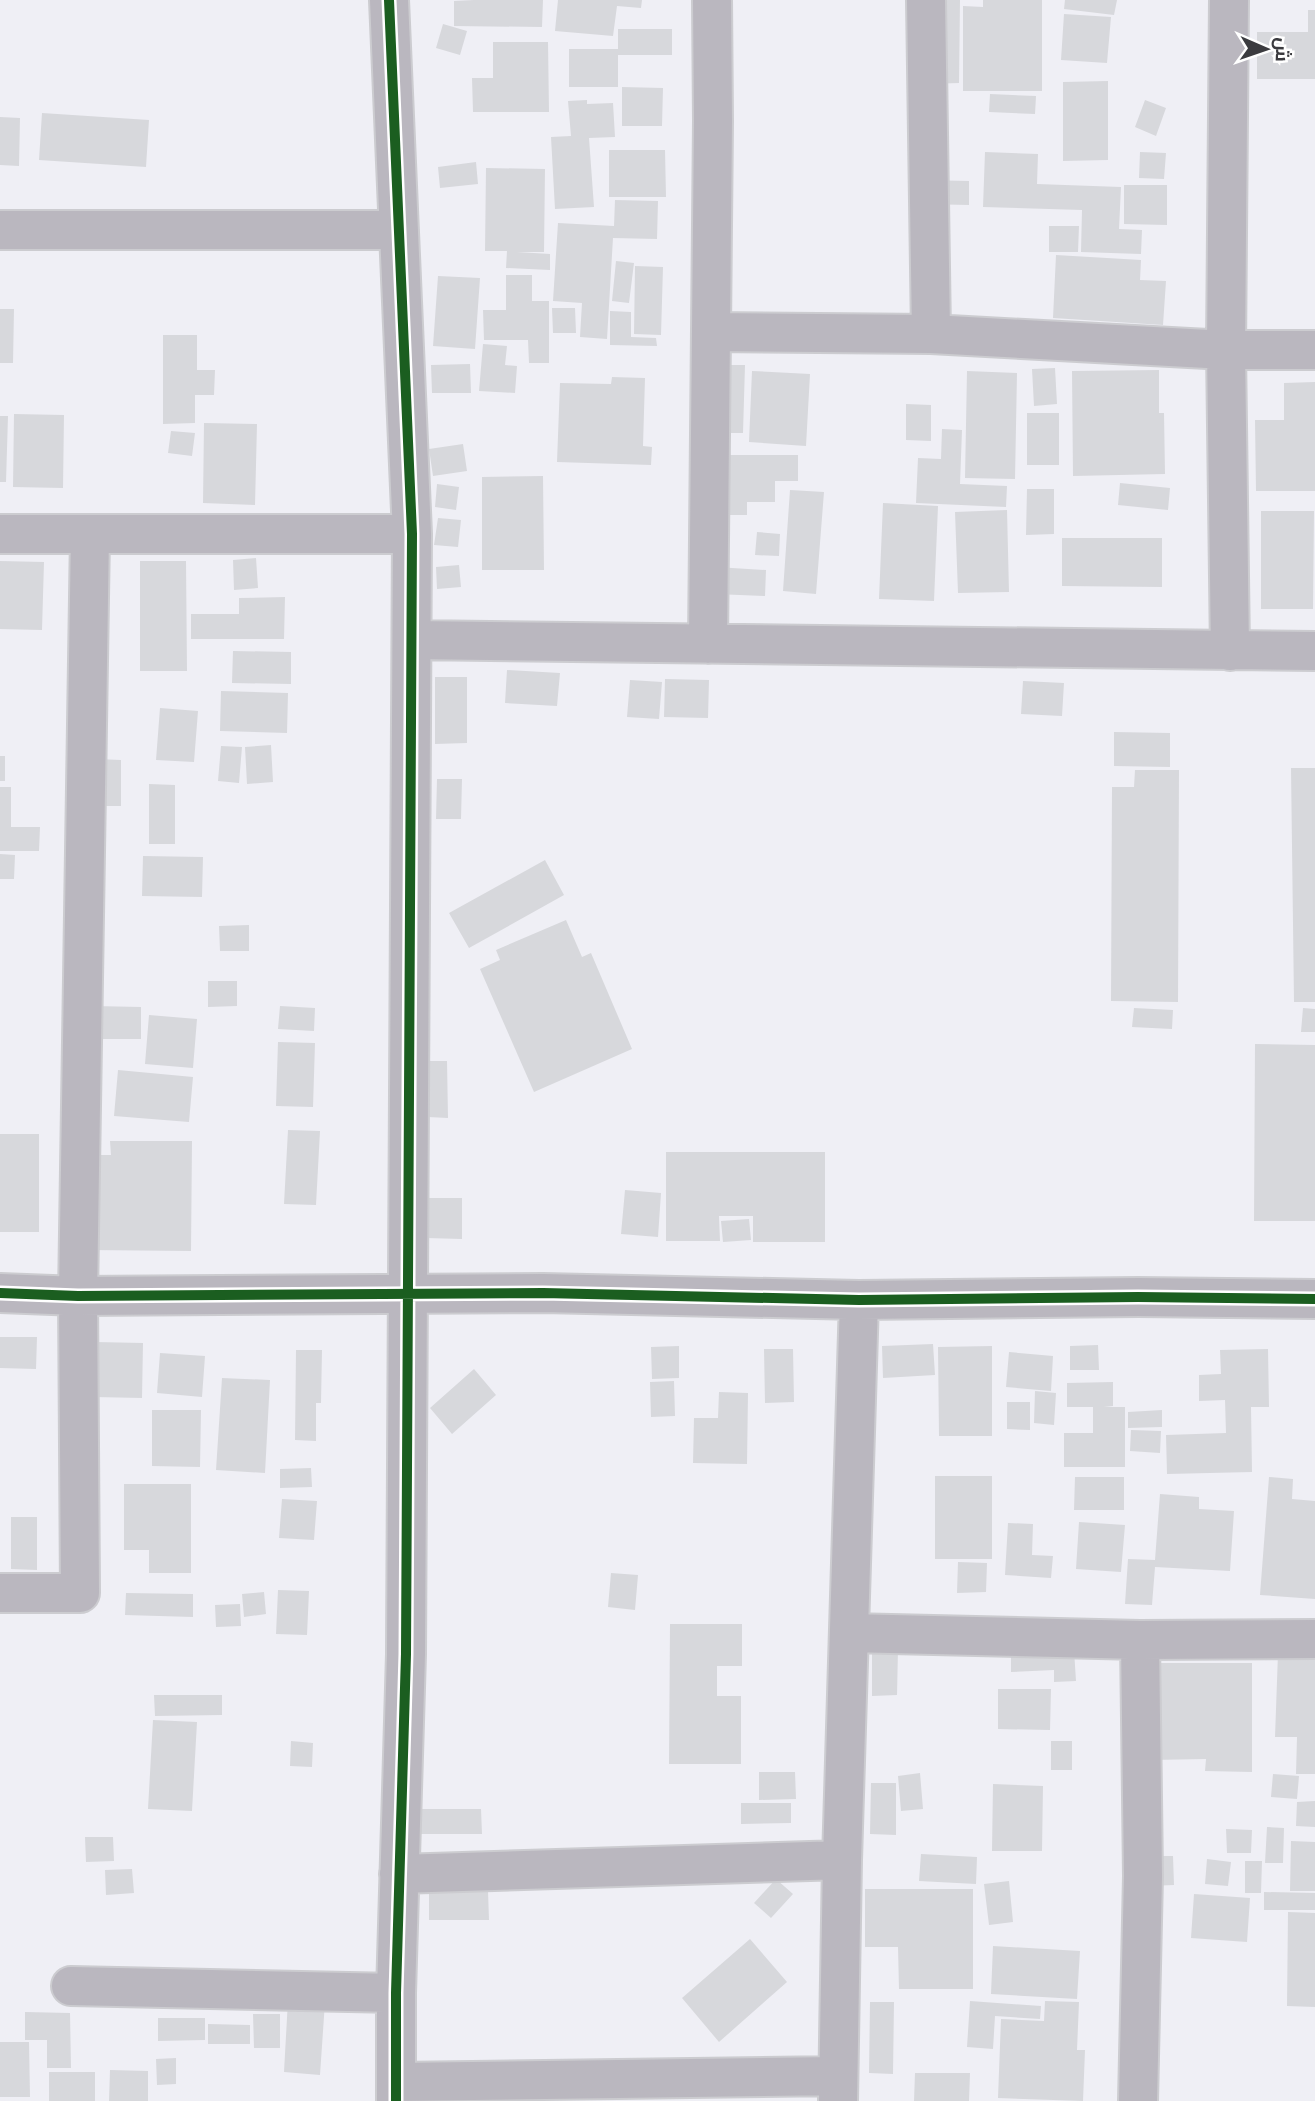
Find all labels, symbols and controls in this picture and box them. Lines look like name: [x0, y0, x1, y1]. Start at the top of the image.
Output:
north arrow: [1231, 14, 1301, 84]
text: ش: [1271, 37, 1293, 62]

